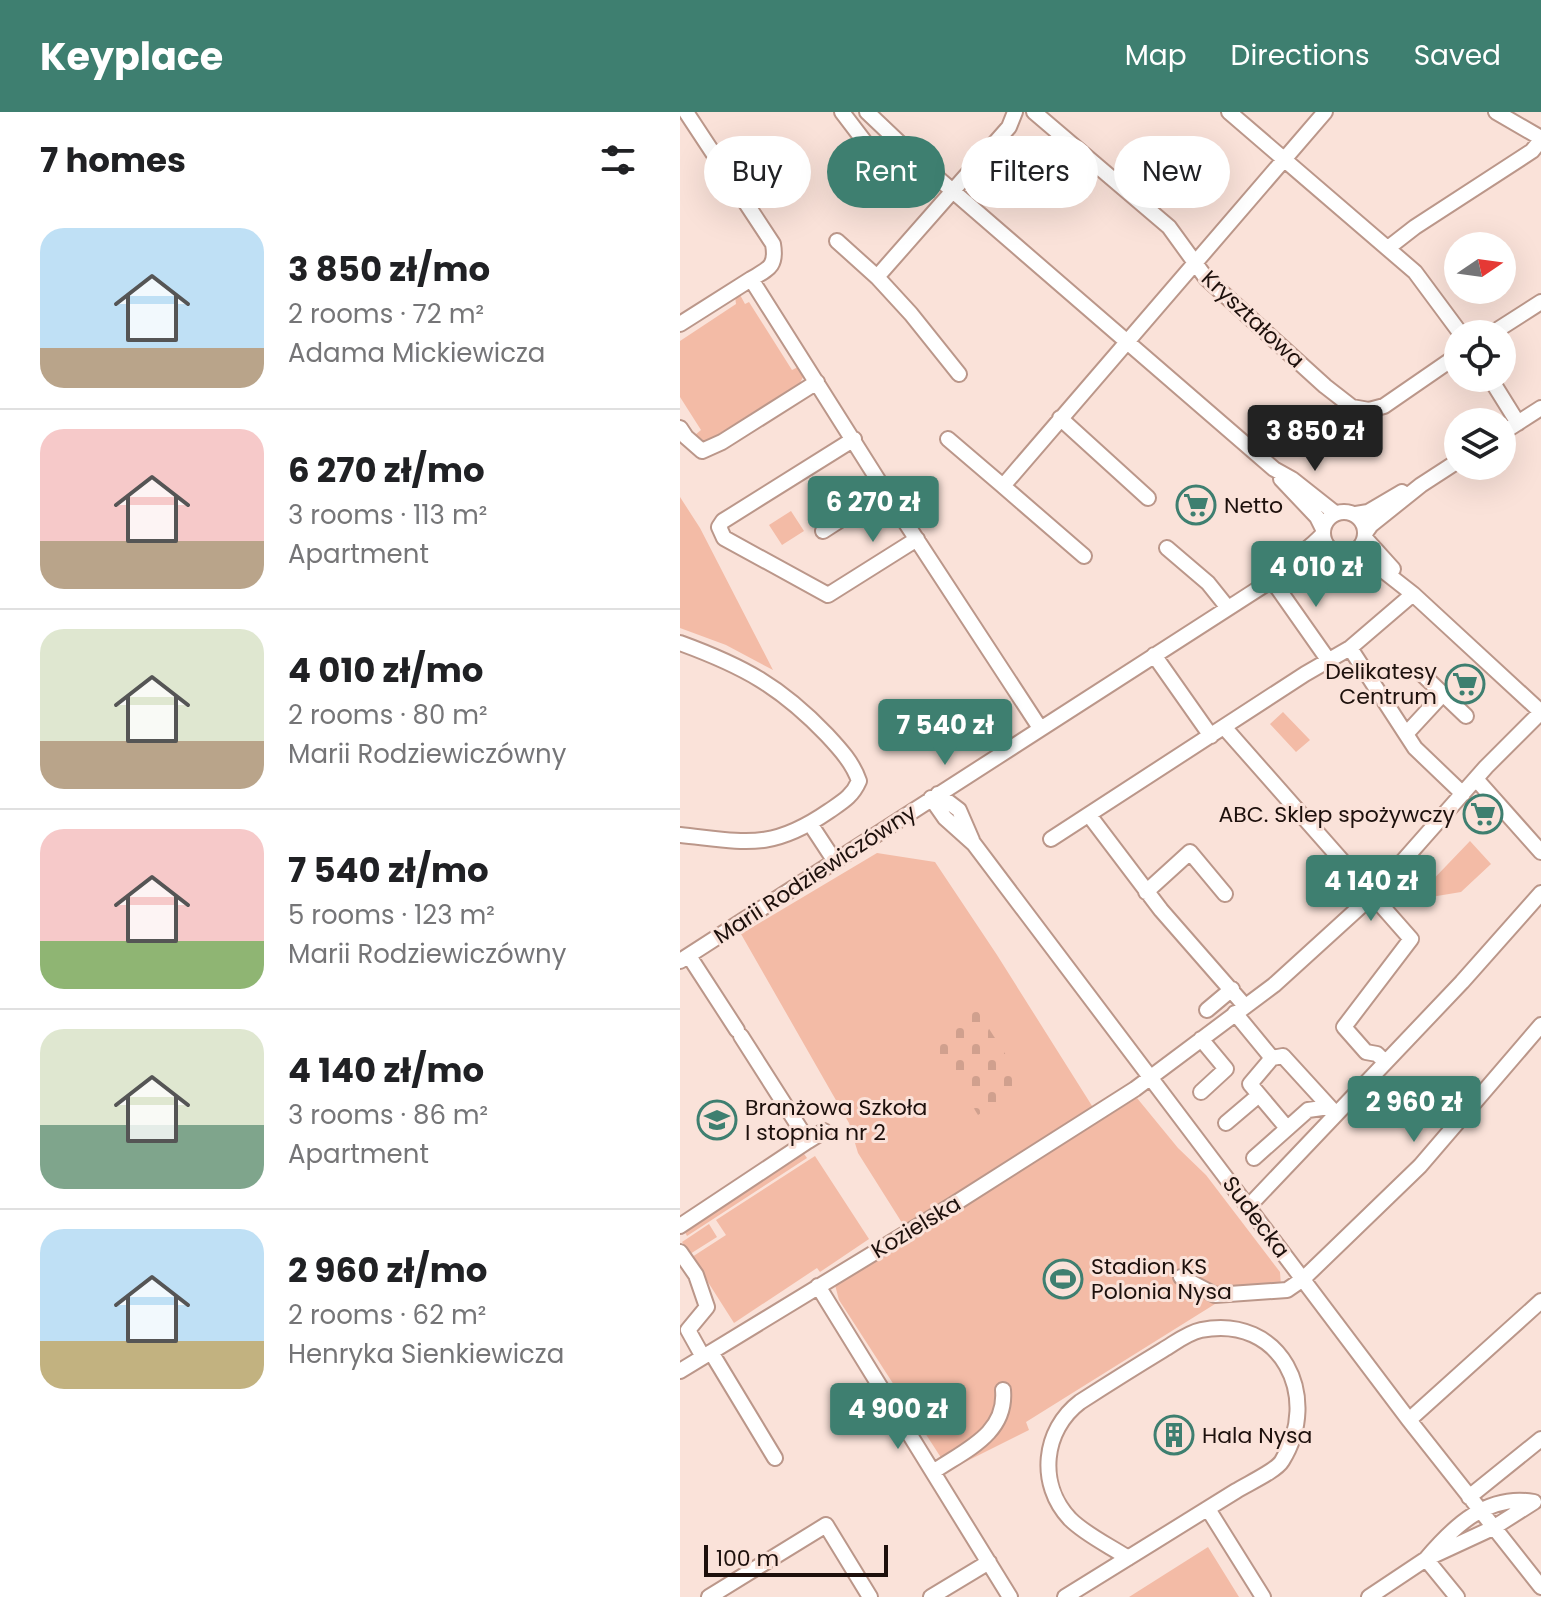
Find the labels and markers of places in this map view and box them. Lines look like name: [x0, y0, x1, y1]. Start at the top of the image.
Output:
pin: 3 850 zł: [1232, 405, 1398, 473]
pin: 6 270 zł: [790, 476, 956, 544]
supermarket icon: Netto: [1175, 484, 1217, 526]
place label: Netto: [1224, 490, 1283, 521]
pin: 4 010 zł: [1233, 541, 1399, 609]
place label: Delikatesy Centrum: [1325, 656, 1438, 712]
supermarket icon: Delikatesy Centrum: [1444, 663, 1486, 705]
pin: 7 540 zł: [862, 699, 1028, 767]
supermarket icon: ABC. Sklep spożywczy: [1462, 793, 1504, 835]
place label: ABC. Sklep spożywczy: [1219, 799, 1456, 830]
pin: 4 140 zł: [1288, 855, 1454, 923]
pin: 2 960 zł: [1331, 1076, 1497, 1144]
place label: Branżowa Szkoła I stopnia nr 2: [745, 1092, 927, 1148]
school or university icon: Branżowa Szkoła I stopnia nr 2: [696, 1099, 738, 1141]
place label: Stadion KS Polonia Nysa: [1091, 1251, 1232, 1307]
sports icon: Stadion KS Polonia Nysa: [1042, 1258, 1084, 1300]
pin: 4 900 zł: [815, 1383, 981, 1451]
building icon: Hala Nysa: [1153, 1414, 1195, 1456]
place label: Hala Nysa: [1202, 1420, 1312, 1451]

